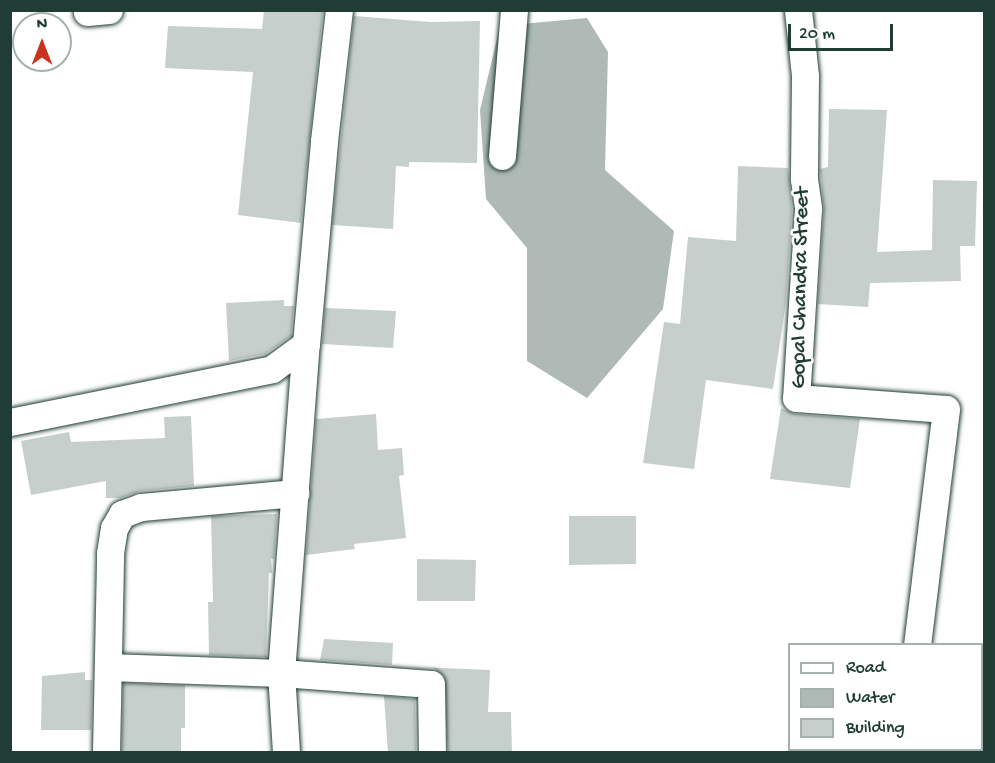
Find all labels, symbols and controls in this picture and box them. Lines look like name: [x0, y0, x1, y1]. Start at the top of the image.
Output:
north arrow: [12, 12, 72, 72]
scale bar: [791, 12, 896, 50]
text: N: [37, 16, 47, 35]
text: 20 m: [799, 24, 835, 45]
street label: Gopal Chandra Street: [787, 187, 817, 389]
legend: [788, 643, 983, 751]
text: Road: [846, 658, 885, 679]
text: Water: [846, 688, 894, 709]
text: Building: [846, 718, 905, 739]

